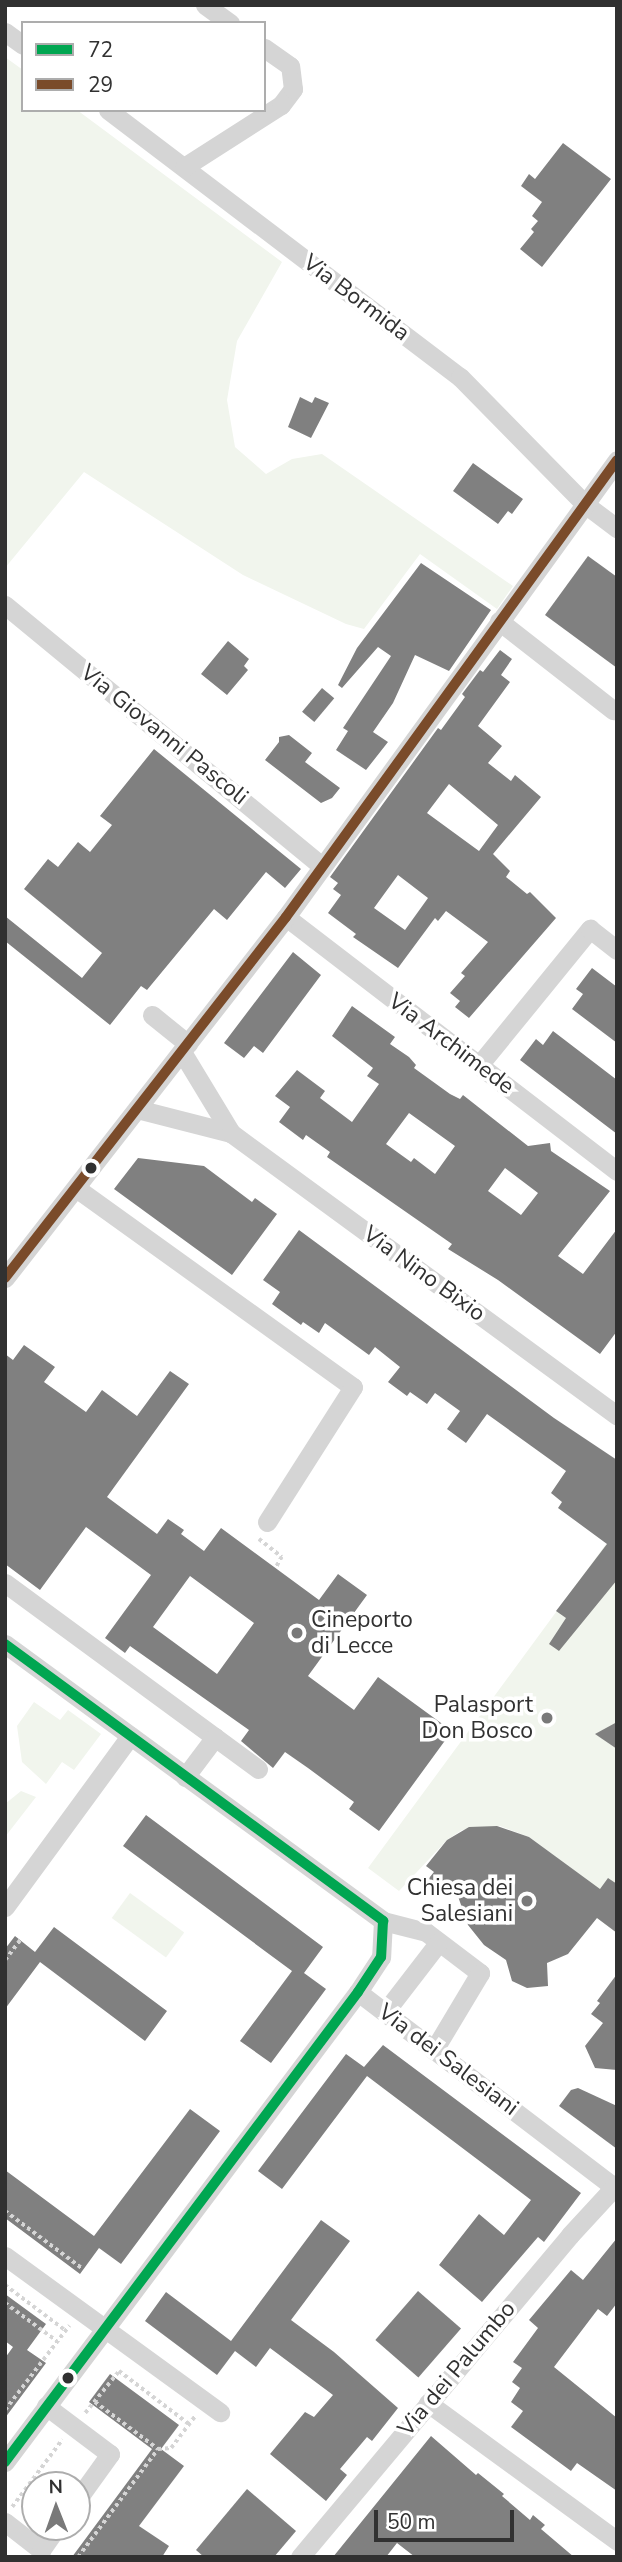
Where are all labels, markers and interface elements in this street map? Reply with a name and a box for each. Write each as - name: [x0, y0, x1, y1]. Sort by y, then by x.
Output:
- legend: [21, 21, 266, 112]
- text: 72: [88, 36, 113, 64]
- text: 29: [88, 71, 113, 99]
- street label: Via Bormida: [297, 249, 415, 347]
- street label: Via Giovanni Pascoli: [75, 659, 253, 811]
- street label: Via Archimede: [382, 988, 520, 1100]
- unlabelled marker: [84, 1161, 98, 1175]
- street label: Via Nino Bixio: [357, 1220, 491, 1328]
- place label: Cineporto di Lecce: [311, 1606, 413, 1660]
- marker: Cineporto di Lecce: [289, 1625, 305, 1641]
- place label: Palasport Don Bosco: [422, 1691, 533, 1745]
- marker: Palasport Don Bosco: [539, 1710, 555, 1726]
- place label: Chiesa dei Salesiani: [407, 1874, 513, 1928]
- marker: Chiesa dei Salesiani: [519, 1893, 535, 1909]
- street label: Via dei Salesiani: [372, 1998, 524, 2122]
- street label: Via dei Palumbo: [392, 2296, 522, 2442]
- unlabelled marker: [61, 2371, 75, 2385]
- north arrow: [21, 2471, 91, 2541]
- text: N: [48, 2474, 63, 2500]
- scale bar: [377, 2496, 517, 2540]
- text: 50 m: [387, 2508, 436, 2536]

